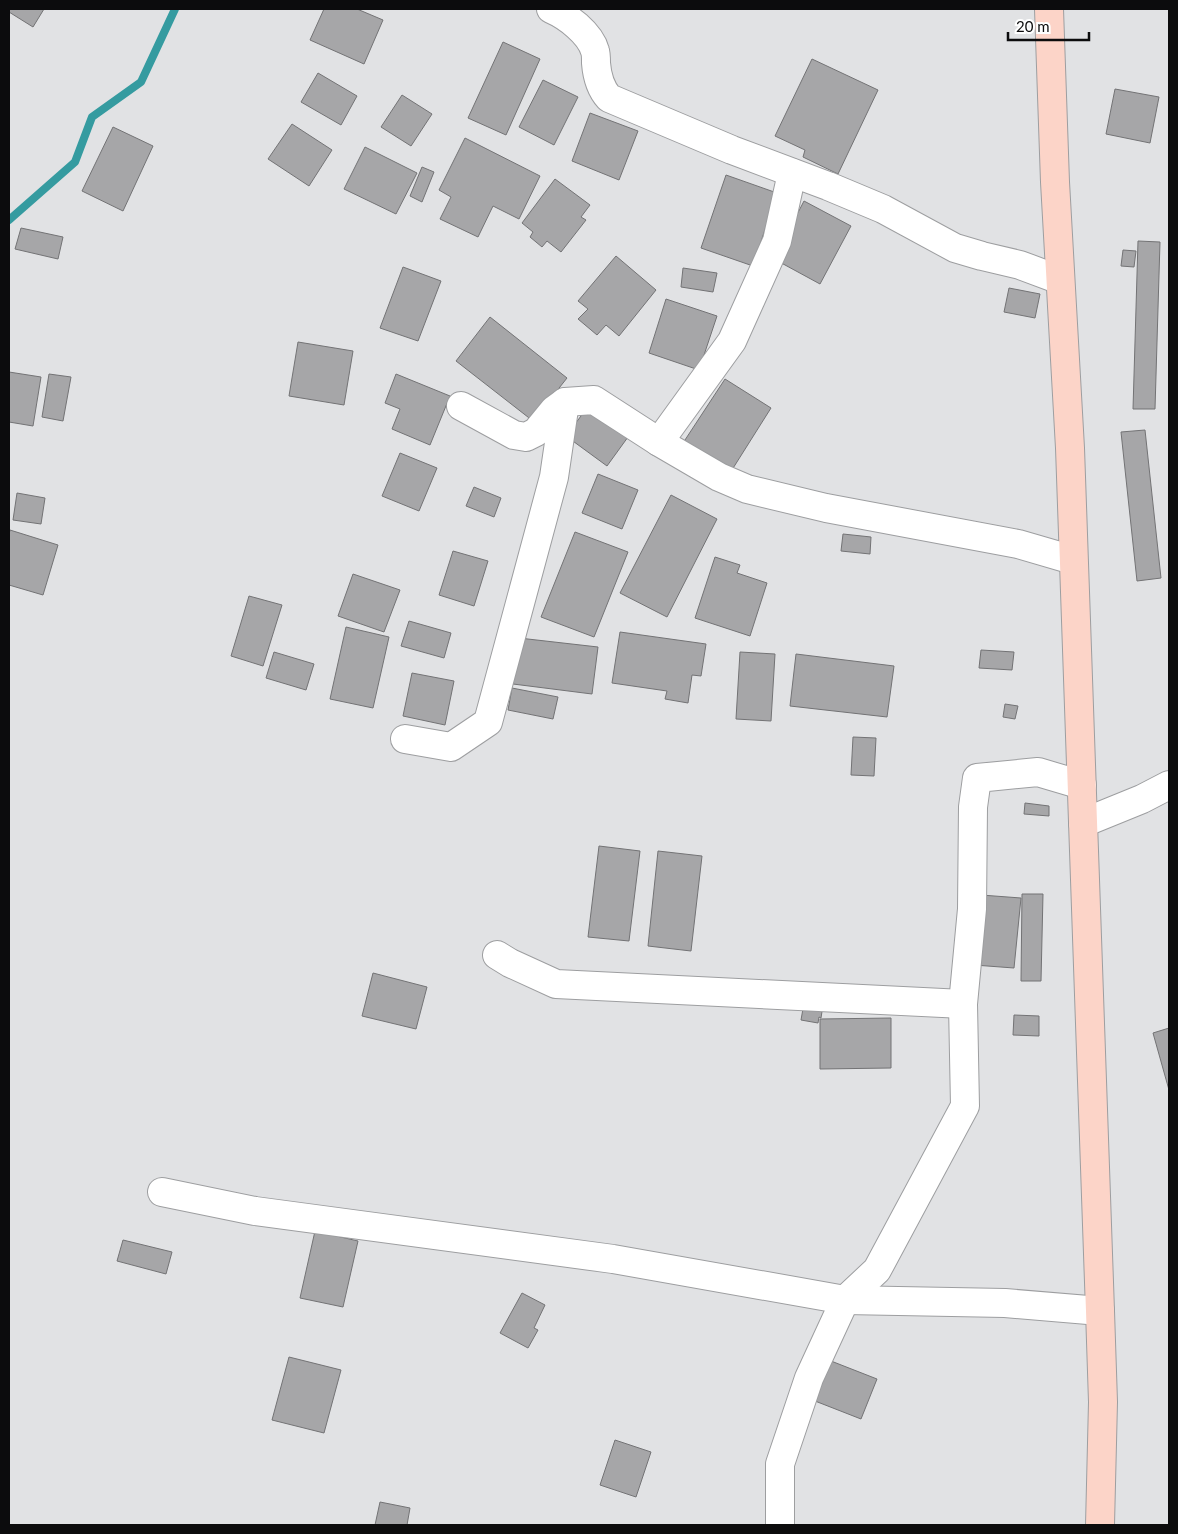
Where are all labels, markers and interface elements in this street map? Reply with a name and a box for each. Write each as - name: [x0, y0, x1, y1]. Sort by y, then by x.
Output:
- scale bar: [1008, 10, 1089, 42]
- text: 20 m: [1016, 17, 1050, 35]

